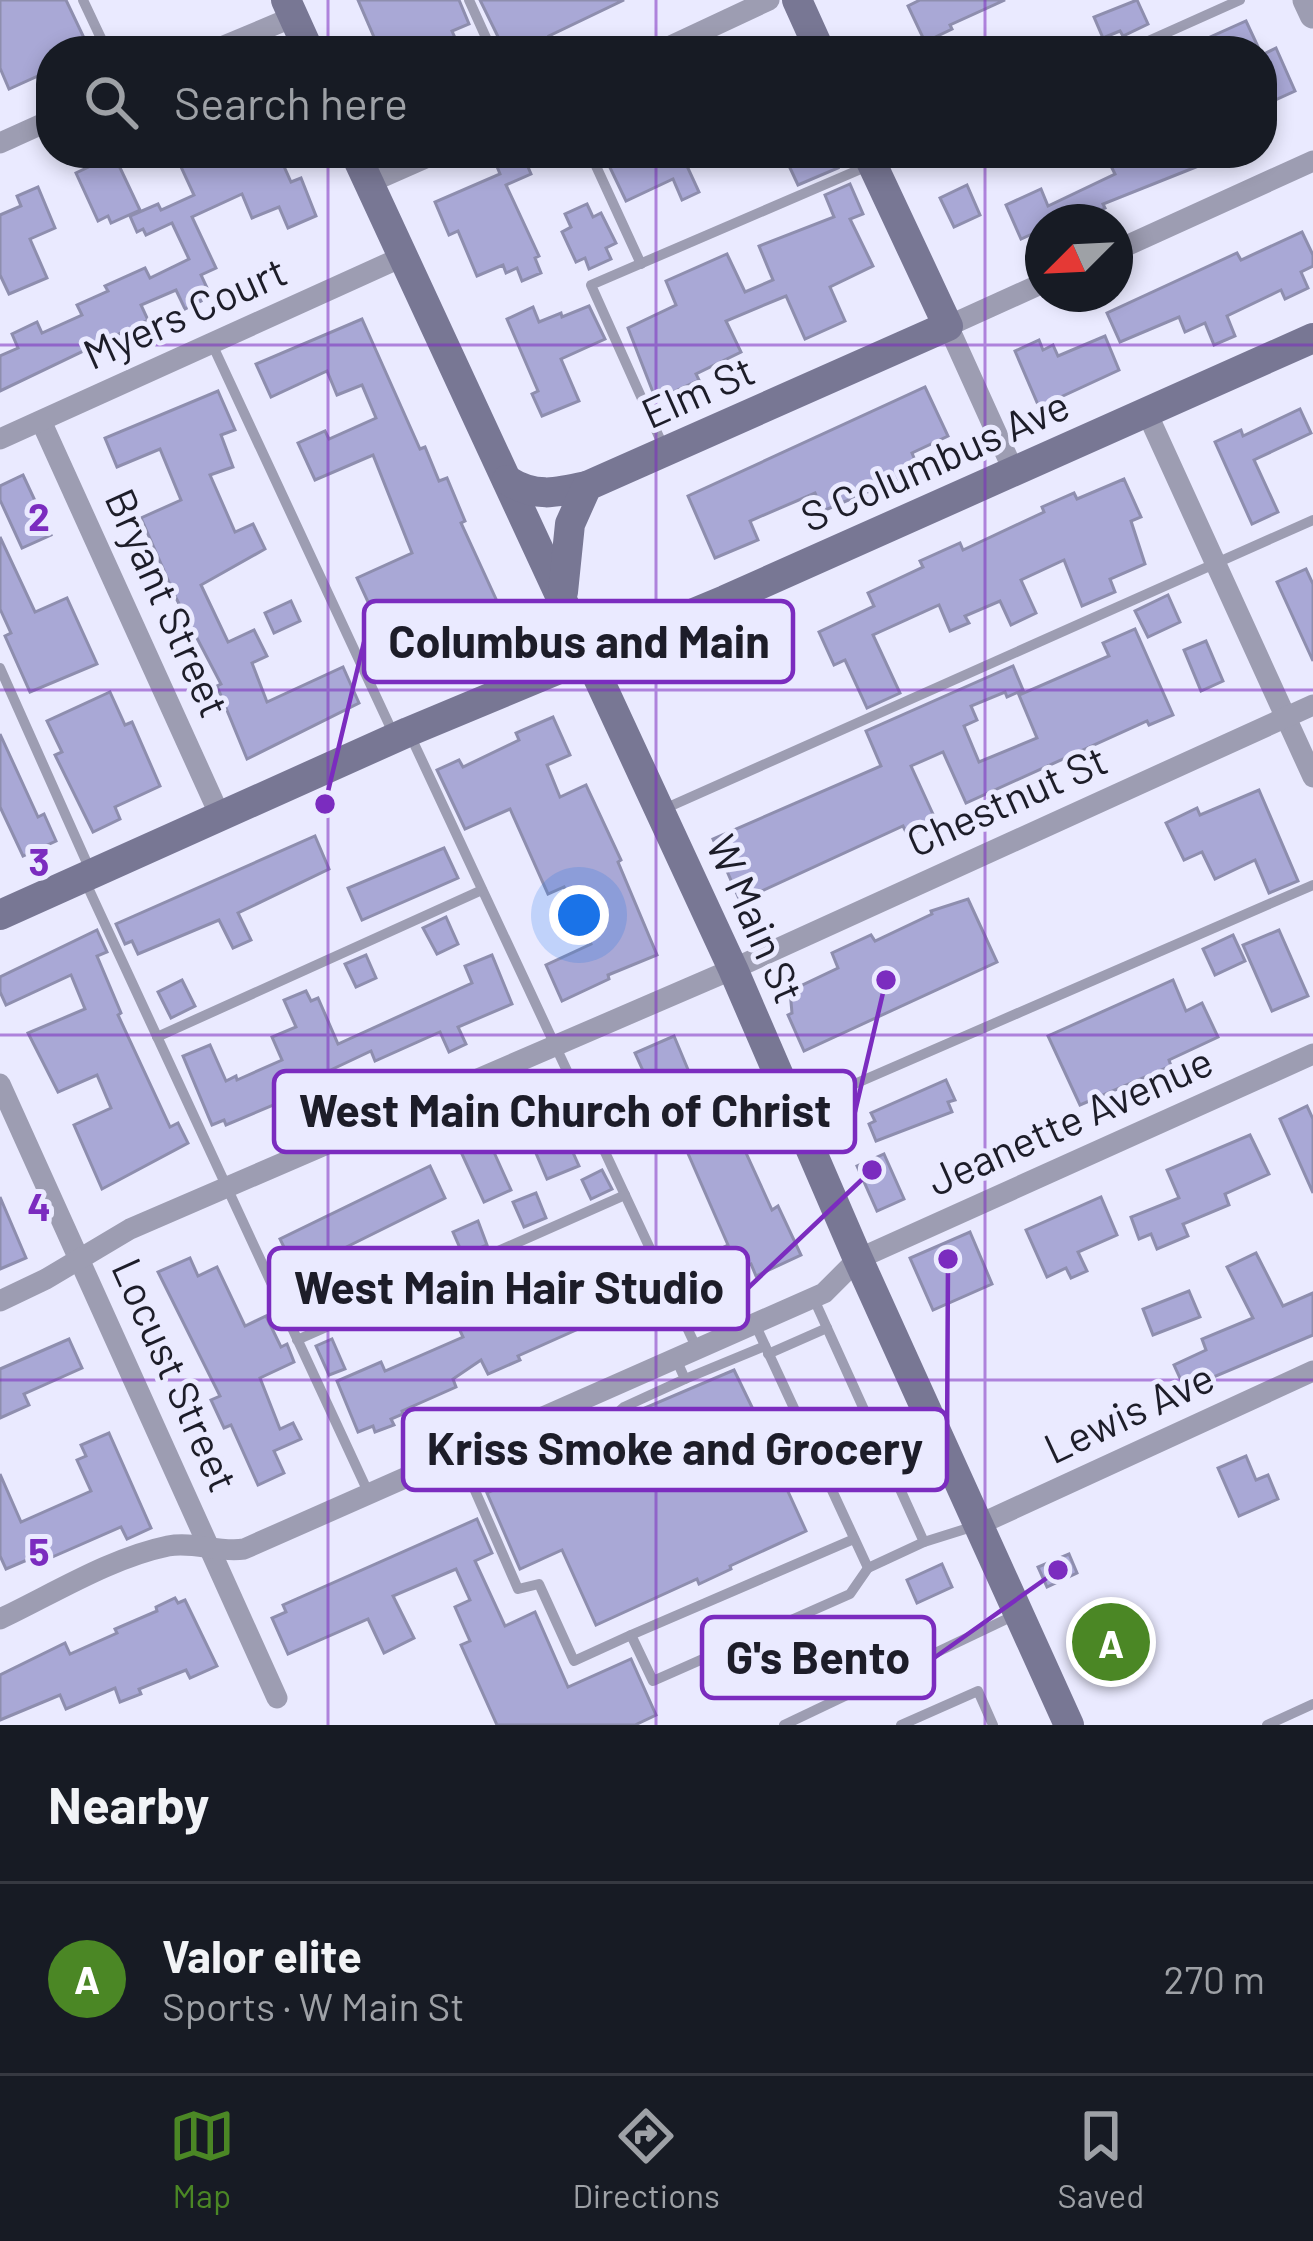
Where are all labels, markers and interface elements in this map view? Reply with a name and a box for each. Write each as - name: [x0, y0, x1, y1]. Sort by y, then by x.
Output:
- search box: [36, 36, 1277, 168]
- icon: search: [78, 69, 144, 135]
- text: Search here: [174, 75, 408, 129]
- north arrow: [1025, 204, 1133, 312]
- street label: Myers Court: [75, 244, 294, 379]
- street label: Elm St: [633, 343, 761, 437]
- street label: S Columbus Ave: [792, 378, 1076, 541]
- street label: Bryant Street: [95, 480, 241, 724]
- text: 2: [28, 492, 50, 539]
- callout: Columbus and Main: [364, 601, 793, 682]
- text: Columbus and Main: [388, 613, 770, 667]
- street label: Chestnut St: [898, 733, 1114, 866]
- street label: W Main St: [698, 827, 816, 1010]
- text: 3: [28, 837, 50, 884]
- your location: [549, 885, 609, 945]
- street label: Jeanette Avenue: [919, 1034, 1219, 1204]
- callout: West Main Church of Christ: [274, 1071, 855, 1152]
- text: West Main Church of Christ: [299, 1082, 831, 1136]
- text: 4: [27, 1182, 51, 1229]
- callout: West Main Hair Studio: [269, 1248, 748, 1329]
- street label: Locust Street: [103, 1250, 250, 1498]
- text: West Main Hair Studio: [294, 1259, 724, 1313]
- street label: Lewis Ave: [1035, 1350, 1221, 1472]
- callout: Kriss Smoke and Grocery: [403, 1409, 947, 1490]
- text: Kriss Smoke and Grocery: [427, 1420, 923, 1475]
- text: 5: [28, 1527, 50, 1574]
- pin: A: [1072, 1597, 1150, 1687]
- callout: G's Bento: [702, 1617, 934, 1698]
- text: G's Bento: [726, 1629, 910, 1683]
- text: Nearby: [48, 1773, 209, 1834]
- text: Valor elite: [162, 1928, 362, 1982]
- text: A: [74, 1955, 100, 2002]
- text: 270 m: [1164, 1955, 1265, 2002]
- text: Sports · W Main St: [162, 1982, 464, 2029]
- tab: Map: [169, 2103, 235, 2215]
- tab: Directions: [572, 2103, 720, 2215]
- tab: Saved: [1058, 2103, 1144, 2215]

